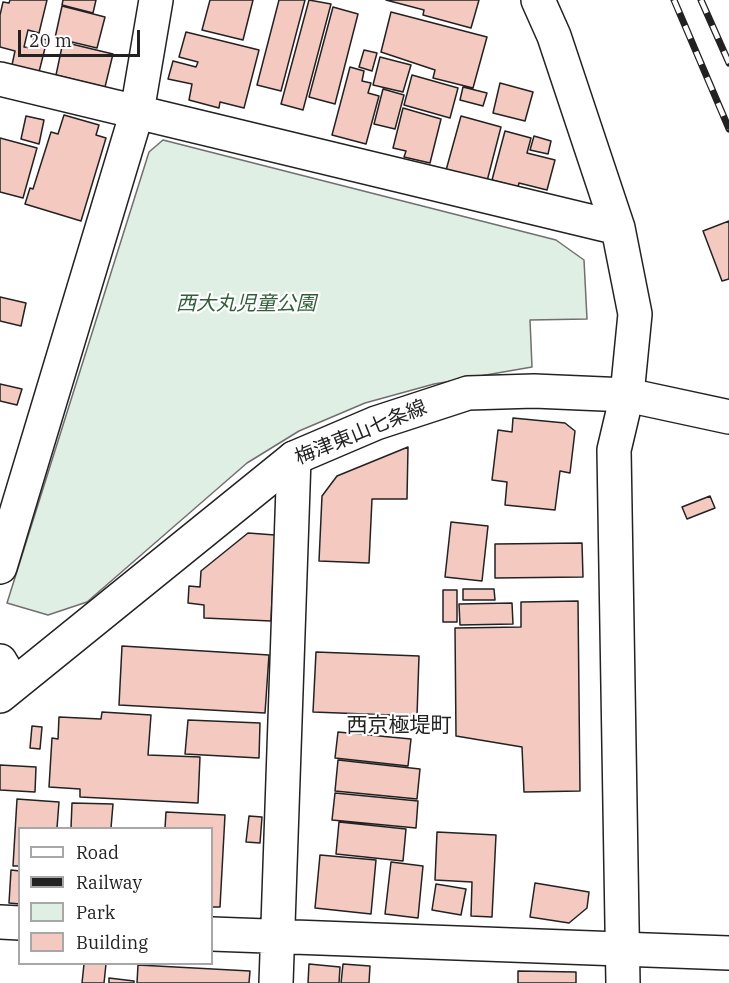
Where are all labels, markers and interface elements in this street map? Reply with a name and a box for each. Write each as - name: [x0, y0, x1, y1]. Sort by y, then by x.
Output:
- scale bar: [21, 18, 142, 56]
- text: 20 m: [29, 29, 72, 52]
- park label: 西大丸児童公園: [176, 292, 316, 316]
- street label: 梅津東山七条線: [292, 396, 430, 470]
- district label: 西京極堤町: [347, 713, 451, 739]
- legend: [18, 827, 213, 965]
- text: Road: [76, 841, 119, 864]
- text: Railway: [76, 871, 142, 894]
- text: Park: [76, 901, 115, 924]
- text: Building: [76, 931, 148, 954]

